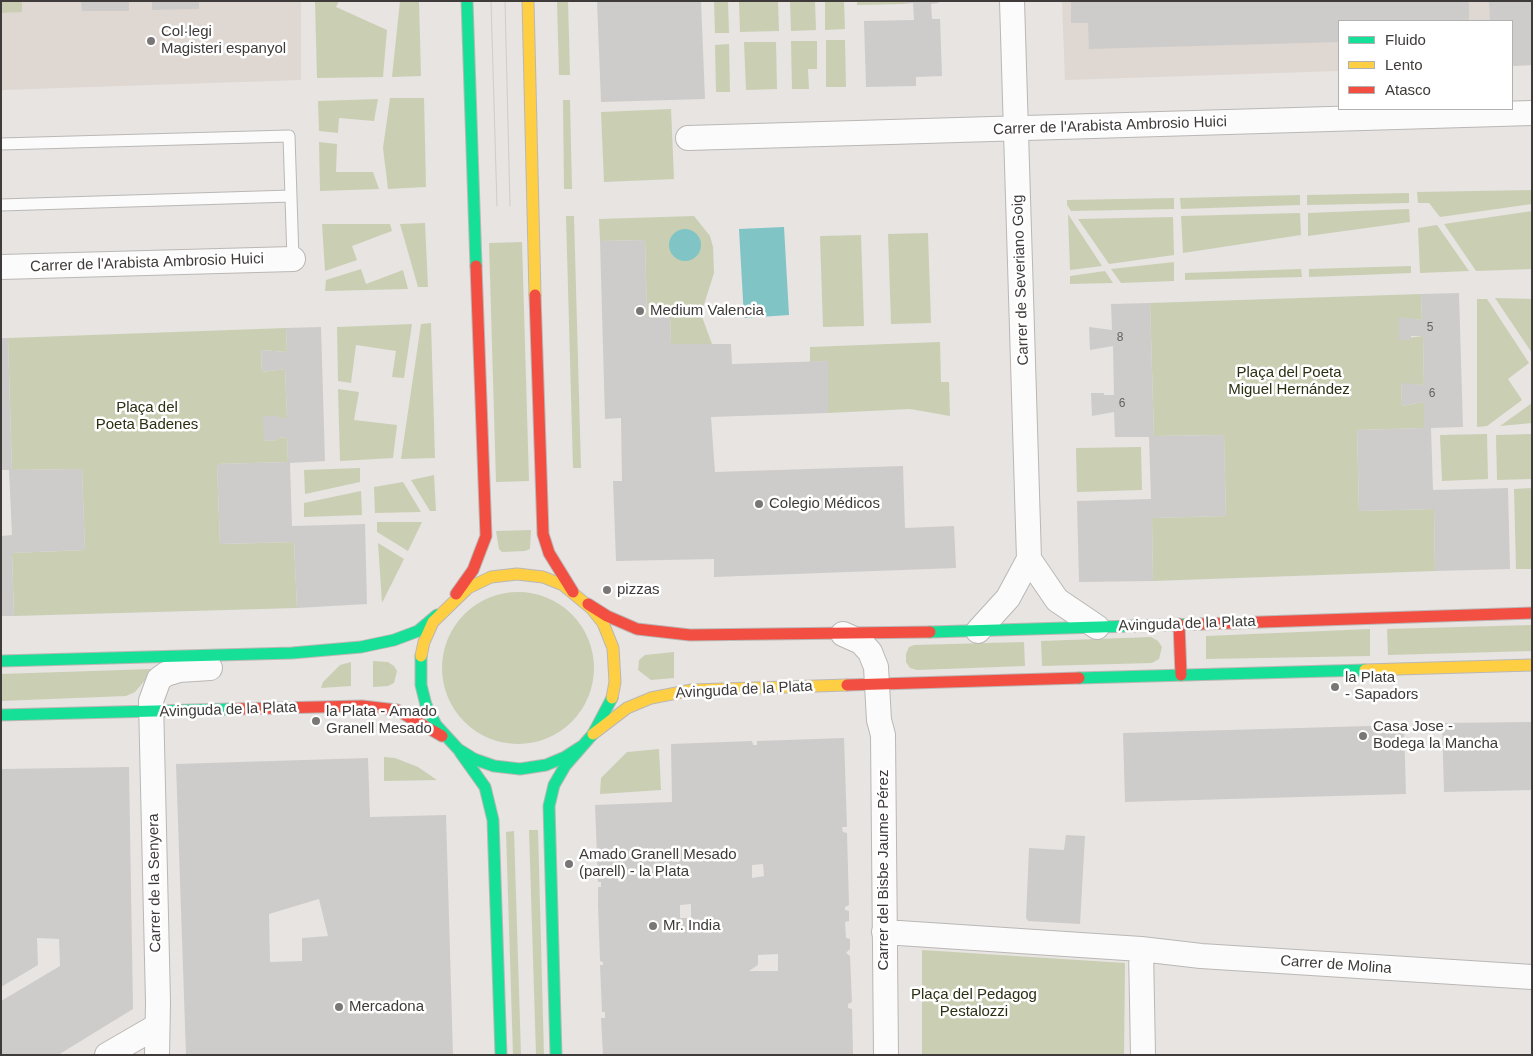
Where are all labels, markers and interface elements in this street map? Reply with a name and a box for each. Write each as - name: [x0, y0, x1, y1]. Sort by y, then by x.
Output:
- legend: [1338, 20, 1513, 110]
- place label: Col·legi Magisteri espanyol: [161, 23, 286, 58]
- text: Fluido: [1385, 31, 1426, 48]
- marker: Col·legi Magisteri espanyol: [145, 35, 157, 47]
- text: Lento: [1385, 56, 1423, 73]
- text: Atasco: [1385, 81, 1431, 98]
- street label: Carrer de l'Arabista Ambrosio Huici: [993, 113, 1227, 139]
- street label: Carrer de Severiano Goig: [1009, 194, 1033, 366]
- street label: Carrer de l'Arabista Ambrosio Huici: [30, 250, 264, 276]
- place label: Medium Valencia: [650, 302, 764, 320]
- marker: Medium Valencia: [634, 305, 646, 317]
- house number: 5: [1427, 321, 1433, 335]
- house number: 8: [1117, 331, 1123, 345]
- park label: Plaça del Poeta Miguel Hernández: [1228, 364, 1350, 399]
- house number: 6: [1429, 387, 1435, 401]
- house number: 6: [1119, 397, 1125, 411]
- park label: Plaça del Poeta Badenes: [96, 399, 198, 434]
- place label: Colegio Médicos: [769, 495, 880, 513]
- marker: Colegio Médicos: [753, 498, 765, 510]
- place label: pizzas: [617, 581, 660, 599]
- marker: pizzas: [601, 584, 613, 596]
- street label: Avinguda de la Plata: [1118, 613, 1256, 635]
- place label: la Plata - Sapadors: [1345, 669, 1418, 704]
- street label: Avinguda de la Plata: [675, 677, 813, 703]
- marker: la Plata - Sapadors: [1329, 681, 1341, 693]
- street label: Avinguda de la Plata: [159, 699, 297, 721]
- place label: la Plata - Amado Granell Mesado: [326, 703, 437, 738]
- marker: la Plata - Amado Granell Mesado: [310, 715, 322, 727]
- place label: Casa Jose - Bodega la Mancha: [1373, 718, 1498, 753]
- marker: Casa Jose - Bodega la Mancha: [1357, 730, 1369, 742]
- street label: Carrer del Bisbe Jaume Pérez: [875, 770, 893, 970]
- street label: Carrer de la Senyera: [145, 813, 165, 953]
- place label: Amado Granell Mesado (parell) - la Plata: [579, 846, 737, 881]
- marker: Amado Granell Mesado (parell) - la Plata: [563, 858, 575, 870]
- place label: Mr. India: [663, 917, 721, 935]
- marker: Mr. India: [647, 920, 659, 932]
- street label: Carrer de Molina: [1280, 952, 1392, 978]
- park label: Plaça del Pedagog Pestalozzi: [911, 986, 1037, 1021]
- place label: Mercadona: [349, 998, 424, 1016]
- marker: Mercadona: [333, 1001, 345, 1013]

